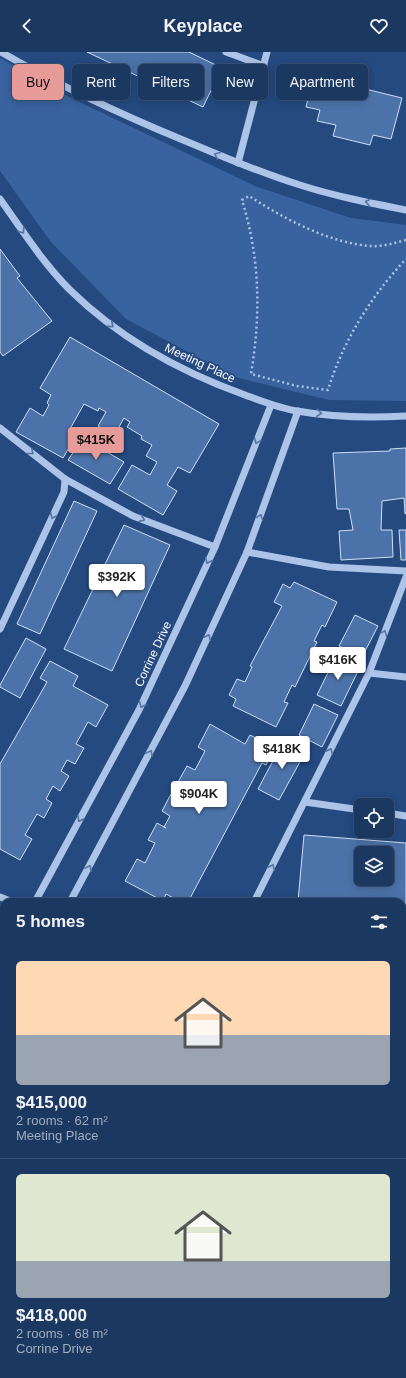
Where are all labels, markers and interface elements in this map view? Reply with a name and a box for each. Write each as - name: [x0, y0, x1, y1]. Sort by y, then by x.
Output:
- icon: back: [16, 15, 38, 37]
- icon: heart: [368, 15, 390, 37]
- text: Keyplace: [163, 16, 243, 36]
- chip: Buy: [12, 64, 64, 100]
- chip: Rent: [72, 64, 130, 100]
- chip: Filters: [138, 64, 204, 100]
- chip: New: [212, 64, 268, 100]
- chip: Apartment: [276, 64, 368, 100]
- one-way arrow: [214, 151, 221, 159]
- one-way arrow: [365, 199, 371, 207]
- one-way arrow: [17, 227, 25, 234]
- one-way arrow: [107, 320, 114, 327]
- street label: Meeting Place: [163, 341, 238, 386]
- one-way arrow: [316, 409, 322, 418]
- pin: $415K: [68, 427, 124, 461]
- text: $415K: [77, 432, 115, 447]
- one-way arrow: [253, 437, 261, 444]
- one-way arrow: [26, 448, 33, 455]
- one-way arrow: [49, 512, 57, 519]
- one-way arrow: [138, 514, 145, 522]
- one-way arrow: [255, 514, 263, 521]
- one-way arrow: [205, 557, 213, 565]
- pin: $392K: [89, 564, 145, 598]
- text: $392K: [98, 569, 136, 584]
- street label: Corrine Drive: [132, 619, 174, 689]
- one-way arrow: [380, 630, 388, 637]
- one-way arrow: [203, 633, 211, 641]
- pin: $416K: [310, 647, 366, 681]
- text: $416K: [319, 652, 357, 667]
- one-way arrow: [139, 701, 147, 708]
- pin: $418K: [254, 736, 310, 770]
- text: $418K: [263, 741, 301, 756]
- one-way arrow: [325, 748, 333, 755]
- one-way arrow: [145, 750, 153, 757]
- pin: $904K: [171, 781, 227, 815]
- text: $904K: [180, 786, 218, 801]
- map controls: [354, 798, 394, 886]
- button: locate: [354, 798, 394, 838]
- one-way arrow: [77, 815, 85, 822]
- button: layers: [354, 846, 394, 886]
- one-way arrow: [84, 864, 91, 872]
- one-way arrow: [267, 864, 275, 872]
- icon: filters: [368, 911, 390, 933]
- text: 5 homes: [16, 912, 85, 931]
- icon: home: [167, 987, 239, 1059]
- text: $415,000: [16, 1093, 87, 1112]
- text: 2 rooms · 62 m²: [16, 1113, 108, 1128]
- text: Meeting Place: [16, 1128, 98, 1143]
- icon: home: [167, 1200, 239, 1272]
- text: $418,000: [16, 1306, 87, 1325]
- text: 2 rooms · 68 m²: [16, 1326, 108, 1341]
- text: Corrine Drive: [16, 1341, 93, 1356]

